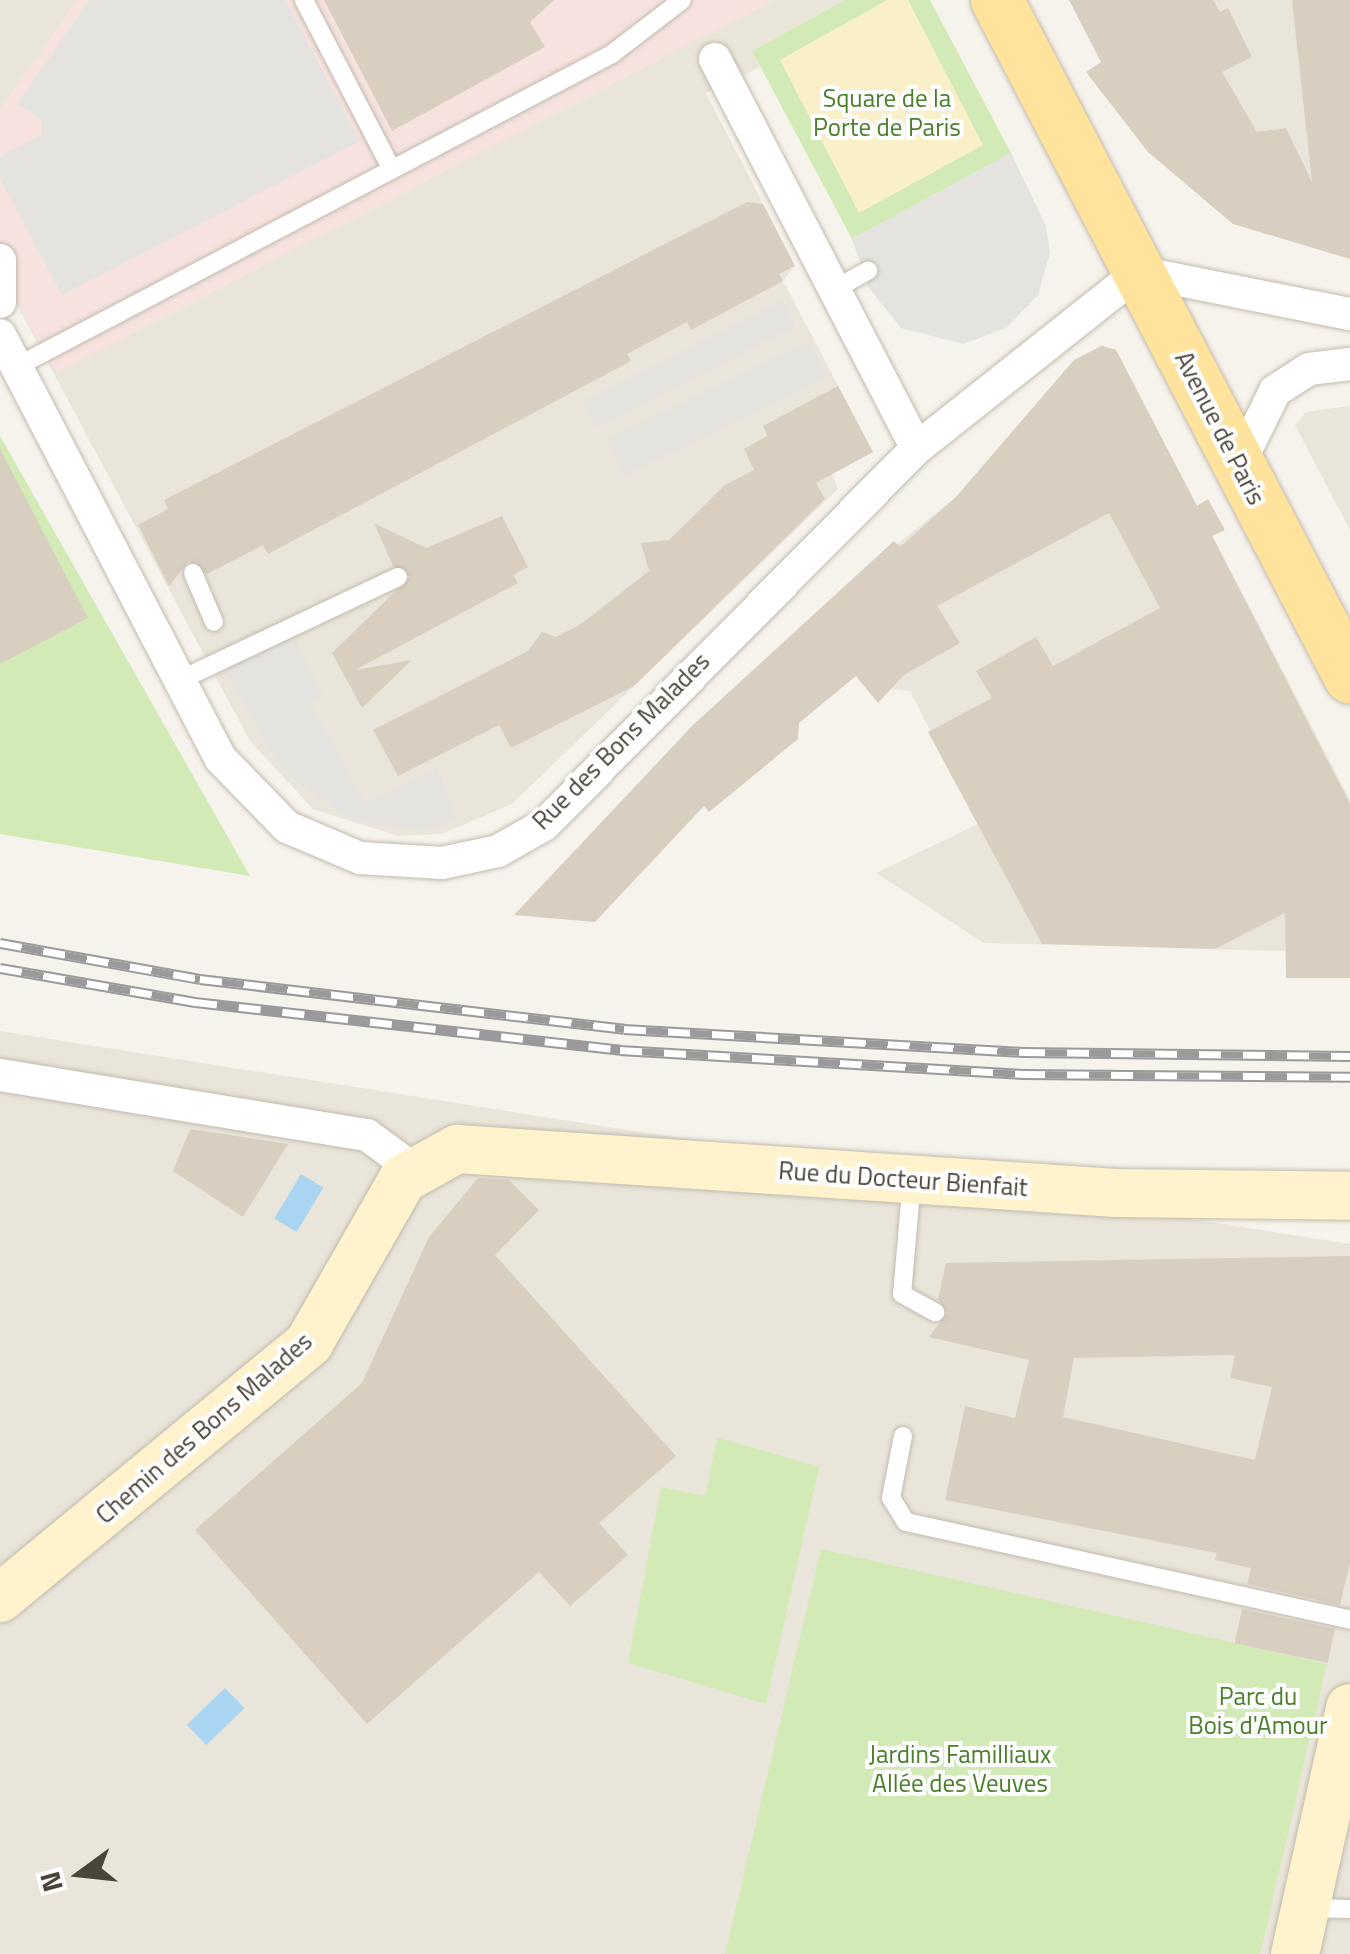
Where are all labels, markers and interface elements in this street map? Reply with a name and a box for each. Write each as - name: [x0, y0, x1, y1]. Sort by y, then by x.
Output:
- park label: Square de la Porte de Paris: [813, 84, 961, 143]
- street label: Avenue de Paris: [1168, 346, 1272, 510]
- street label: Rue des Bons Malades: [526, 646, 716, 836]
- street label: Rue du Docteur Bienfait: [777, 1155, 1029, 1203]
- street label: Chemin des Bons Malades: [90, 1326, 318, 1530]
- park label: Parc du Bois d'Amour: [1188, 1682, 1328, 1741]
- park label: Jardins Familliaux Allée des Veuves: [869, 1740, 1051, 1799]
- north arrow: [30, 1824, 130, 1924]
- text: N: [27, 1867, 74, 1897]

